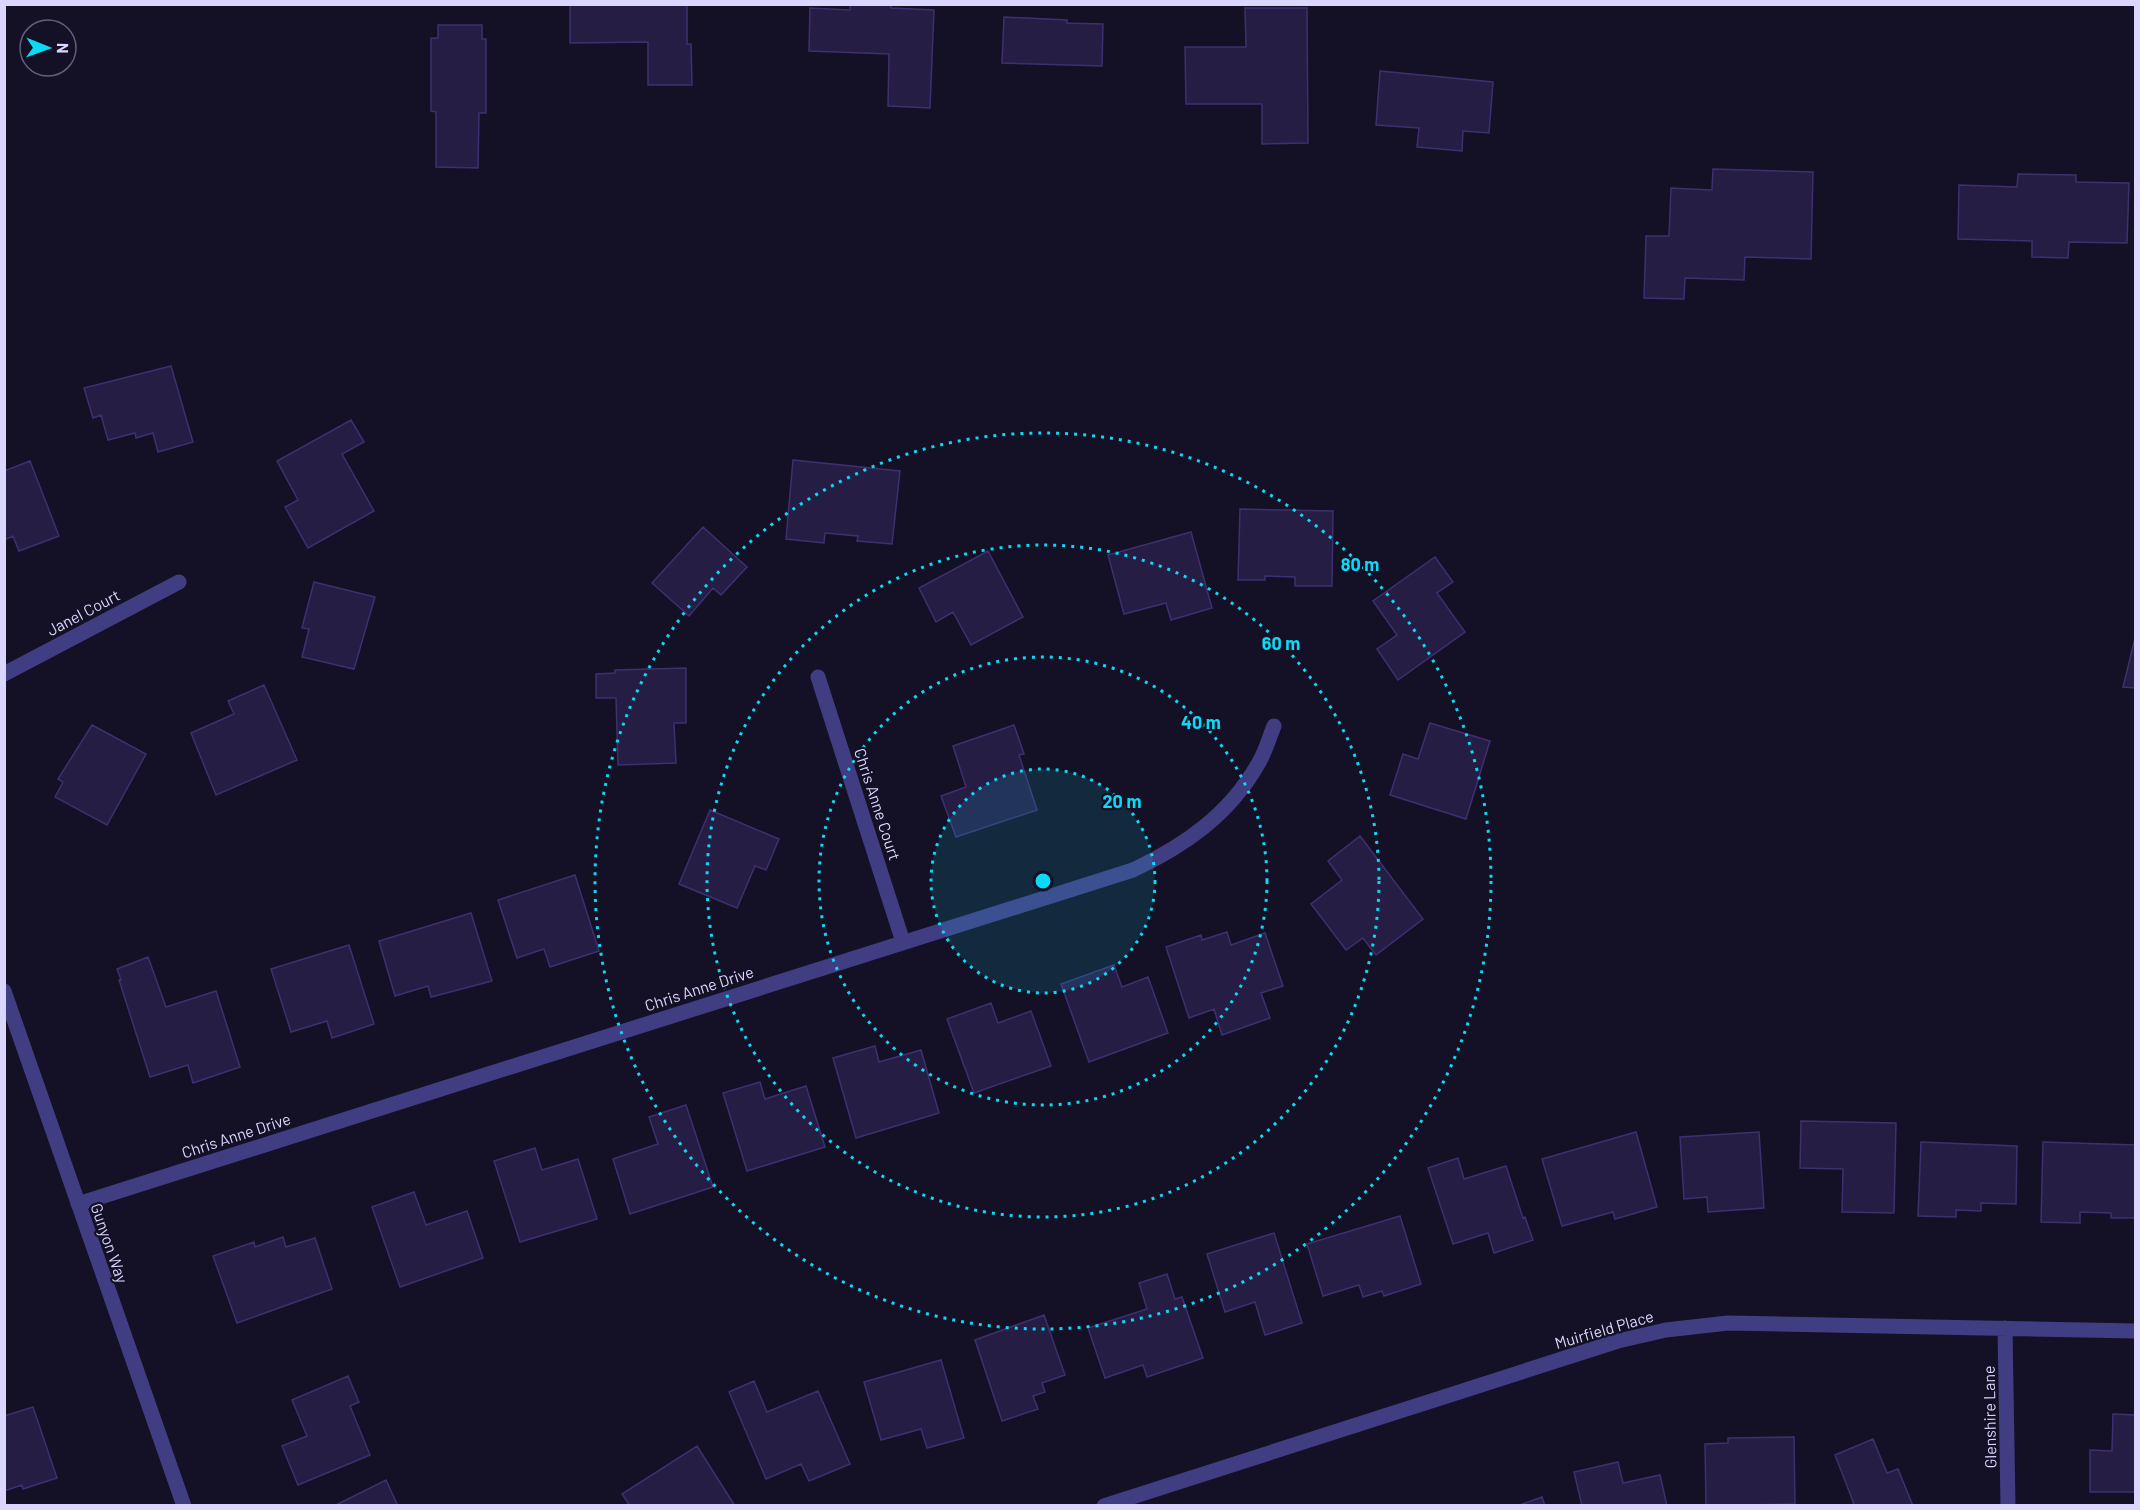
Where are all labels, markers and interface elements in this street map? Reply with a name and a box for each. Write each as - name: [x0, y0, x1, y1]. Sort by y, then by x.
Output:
- north arrow: [18, 18, 78, 78]
- text: N: [54, 43, 73, 54]
- text: 80 m: [1341, 553, 1379, 575]
- street label: Janel Court: [43, 585, 123, 639]
- text: 60 m: [1262, 632, 1300, 654]
- text: 40 m: [1181, 711, 1221, 733]
- street label: Chris Anne Court: [851, 746, 905, 862]
- text: 20 m: [1103, 790, 1141, 812]
- centre of rings: [1033, 871, 1053, 891]
- street label: Chris Anne Drive: [642, 961, 756, 1015]
- street label: Chris Anne Drive: [179, 1108, 293, 1162]
- street label: Gunyon Way: [87, 1201, 133, 1286]
- street label: Muirfield Place: [1552, 1306, 1656, 1352]
- street label: Glenshire Lane: [1979, 1365, 1999, 1469]

